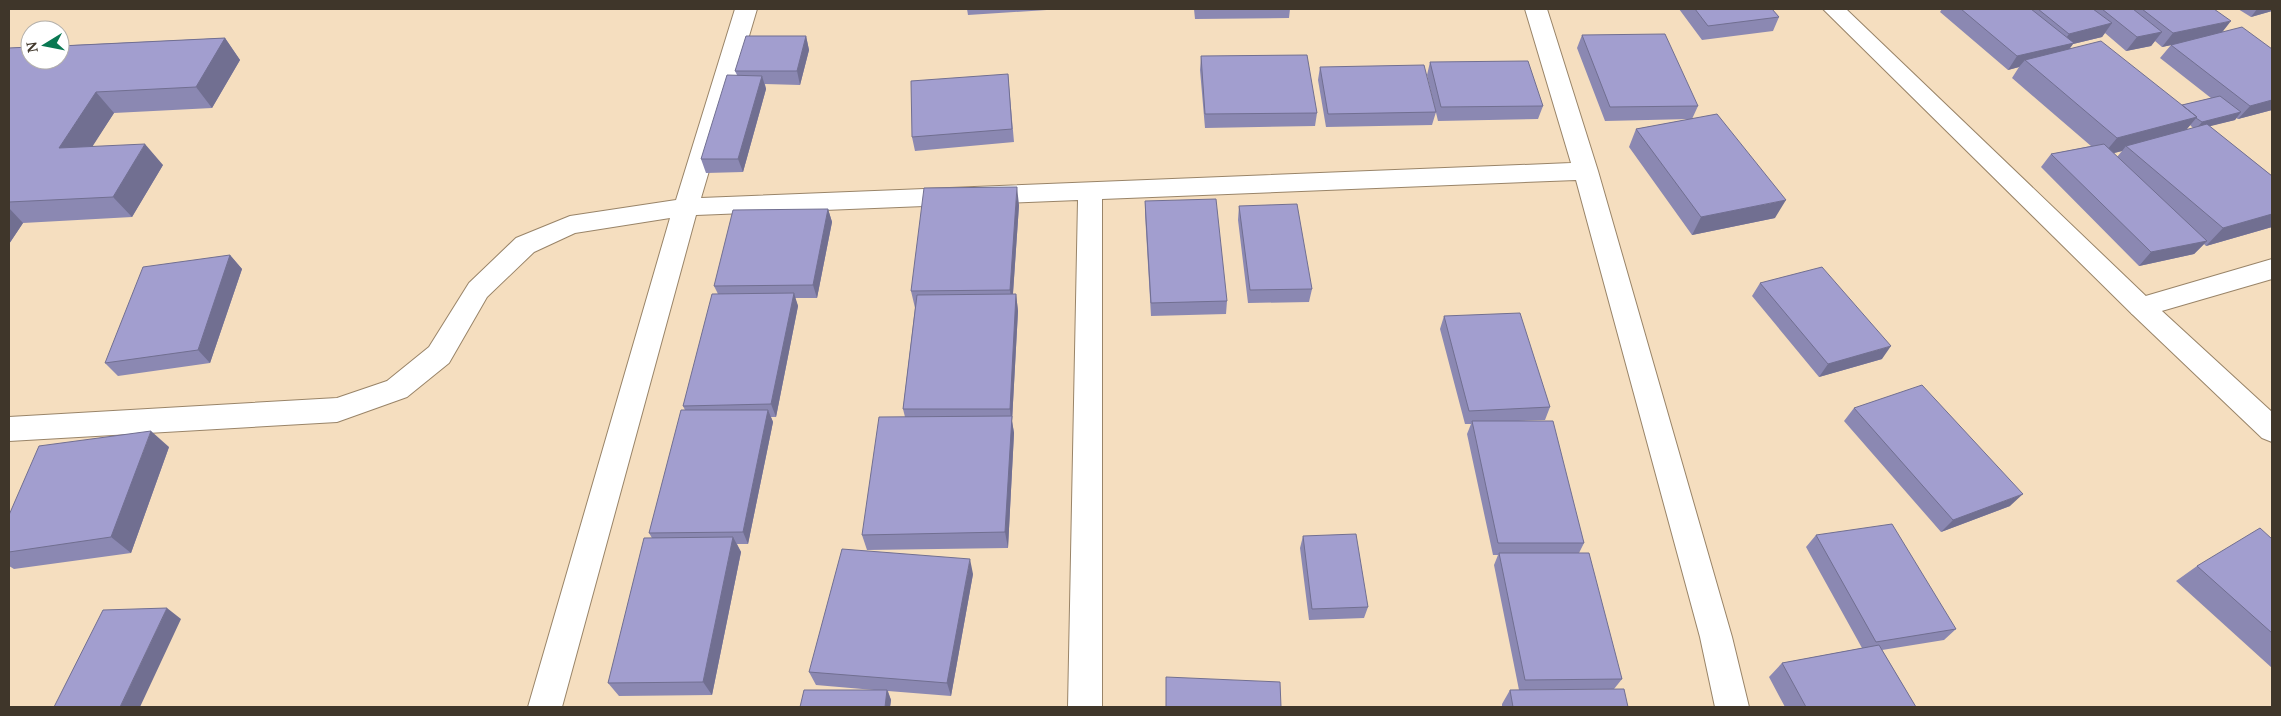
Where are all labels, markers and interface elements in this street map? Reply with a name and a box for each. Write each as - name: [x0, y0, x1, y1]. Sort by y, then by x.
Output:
- north arrow: [20, 20, 70, 70]
- text: N: [21, 40, 42, 54]

